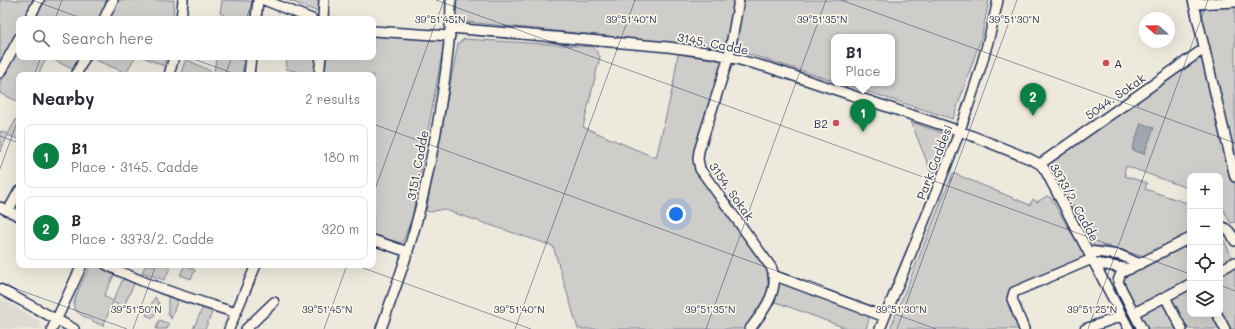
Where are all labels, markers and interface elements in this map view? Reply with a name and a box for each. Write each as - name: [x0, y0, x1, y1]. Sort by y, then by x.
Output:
- text: 39°51'45"N: [415, 12, 465, 26]
- text: 39°51'40"N: [605, 12, 657, 26]
- text: 39°51'35"N: [797, 12, 847, 26]
- text: 39°51'30"N: [988, 12, 1040, 26]
- north arrow: [1139, 12, 1175, 48]
- search box: [16, 16, 376, 60]
- icon: search: [30, 27, 52, 49]
- text: Search here: [62, 28, 153, 48]
- street label: 3145. Cadde: [676, 28, 750, 58]
- popup: [831, 34, 895, 86]
- text: B1: [846, 42, 862, 62]
- place label: A: [1114, 55, 1122, 71]
- marker: A: [1101, 58, 1111, 68]
- text: Place: [846, 62, 881, 79]
- street label: 5044. Sokak: [1082, 69, 1148, 123]
- pin: 2: [1020, 83, 1046, 116]
- text: Nearby: [32, 87, 94, 109]
- text: 2 results: [305, 90, 360, 107]
- pin: 1: [850, 99, 876, 132]
- place label: B2: [814, 115, 828, 131]
- marker: B2: [831, 118, 841, 128]
- street label: Park Caddesi: [912, 122, 956, 202]
- street label: 3151. Cadde: [402, 129, 432, 201]
- text: B1: [71, 138, 88, 158]
- text: 1: [43, 148, 49, 165]
- text: 180 m: [323, 148, 359, 165]
- text: Place · 3145. Cadde: [71, 158, 199, 175]
- street label: 3154. Sokak: [706, 159, 758, 223]
- street label: 3373/2. Cadde: [1047, 160, 1103, 244]
- map controls: [1187, 173, 1223, 317]
- button: +: [1187, 173, 1223, 209]
- your location: [666, 204, 686, 224]
- button: −: [1187, 209, 1223, 245]
- text: B: [71, 210, 81, 230]
- text: 2: [42, 220, 50, 237]
- text: 320 m: [322, 220, 359, 237]
- text: Place · 3373/2. Cadde: [71, 230, 214, 247]
- button: locate: [1187, 245, 1223, 281]
- button: layers: [1187, 281, 1223, 317]
- text: 39°51'50"N: [110, 302, 162, 316]
- text: 39°51'45"N: [302, 302, 352, 316]
- text: 39°51'40"N: [493, 302, 545, 316]
- text: 39°51'35"N: [685, 302, 735, 316]
- text: 39°51'30"N: [875, 302, 927, 316]
- text: 39°51'25"N: [1067, 302, 1117, 316]

